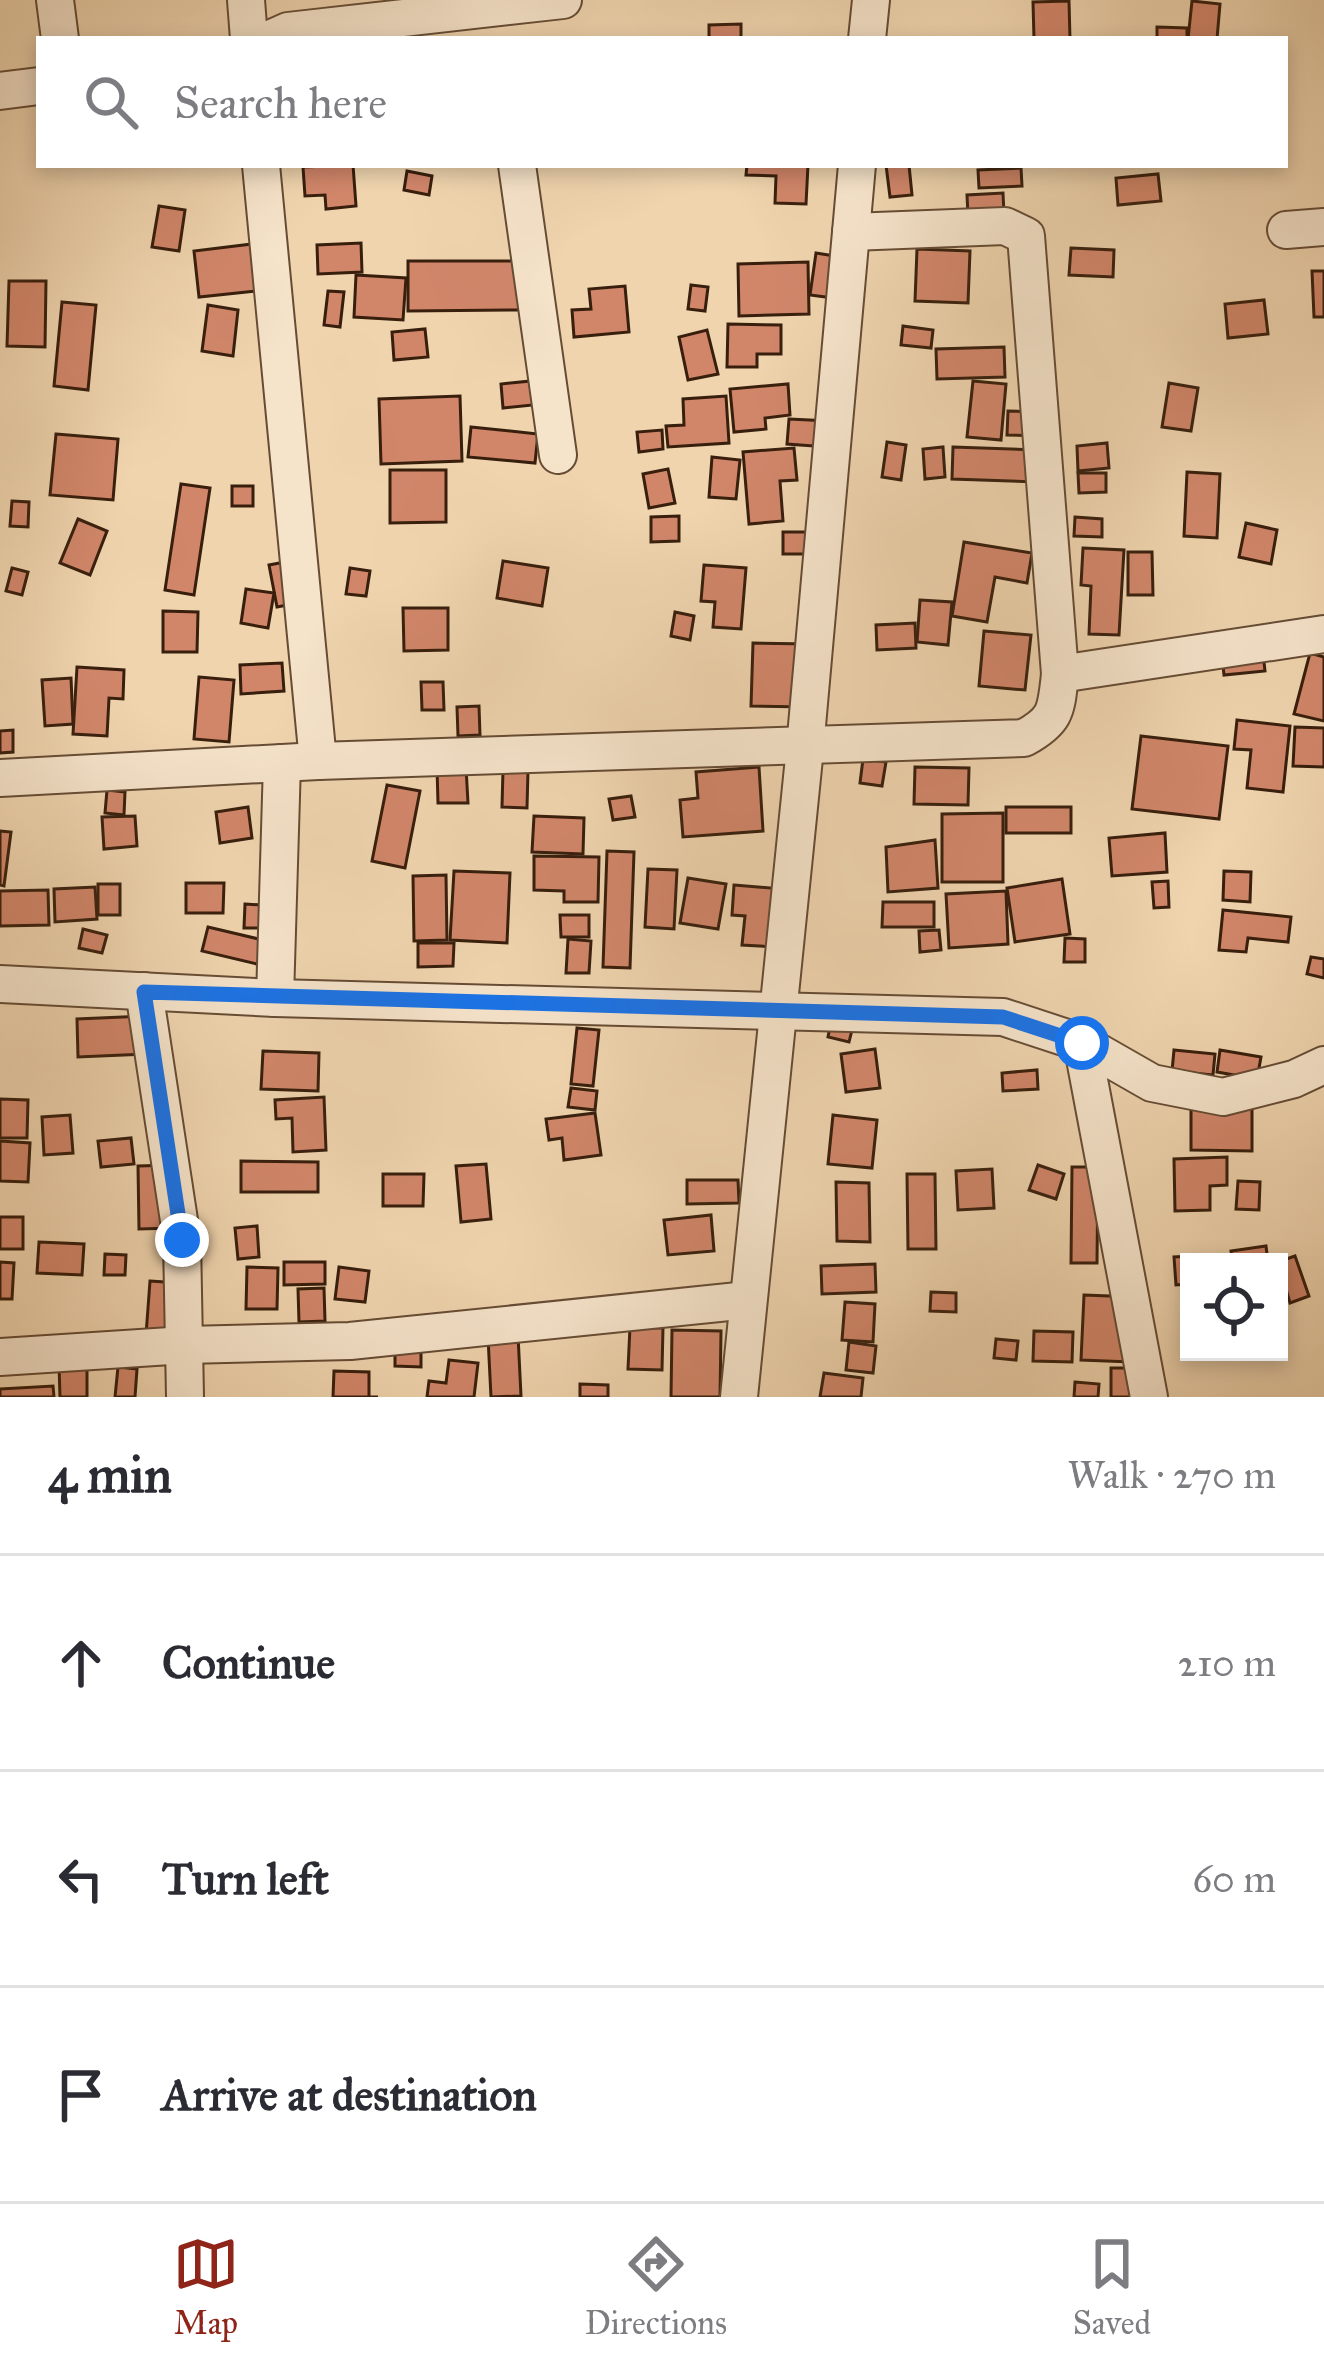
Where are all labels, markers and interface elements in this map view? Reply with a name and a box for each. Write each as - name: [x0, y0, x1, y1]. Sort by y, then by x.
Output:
- search box: [36, 36, 1288, 168]
- icon: search: [78, 69, 144, 135]
- text: Search here: [174, 75, 387, 130]
- route start: [1055, 1016, 1109, 1070]
- route end: [155, 1213, 209, 1267]
- map controls: [1180, 1253, 1288, 1361]
- button: locate: [1180, 1253, 1288, 1361]
- text: 4 min: [48, 1444, 172, 1506]
- text: Walk · 270 m: [1068, 1451, 1276, 1499]
- icon: ahead: [48, 1630, 114, 1696]
- text: Continue: [162, 1635, 335, 1690]
- text: 210 m: [1178, 1639, 1276, 1687]
- icon: left: [48, 1846, 114, 1912]
- text: Turn left: [162, 1851, 329, 1906]
- text: 60 m: [1192, 1855, 1276, 1903]
- icon: arrive: [48, 2062, 114, 2128]
- text: Arrive at destination: [162, 2067, 537, 2122]
- tab: Map: [173, 2231, 239, 2343]
- tab: Directions: [585, 2231, 727, 2343]
- tab: Saved: [1073, 2231, 1151, 2343]

